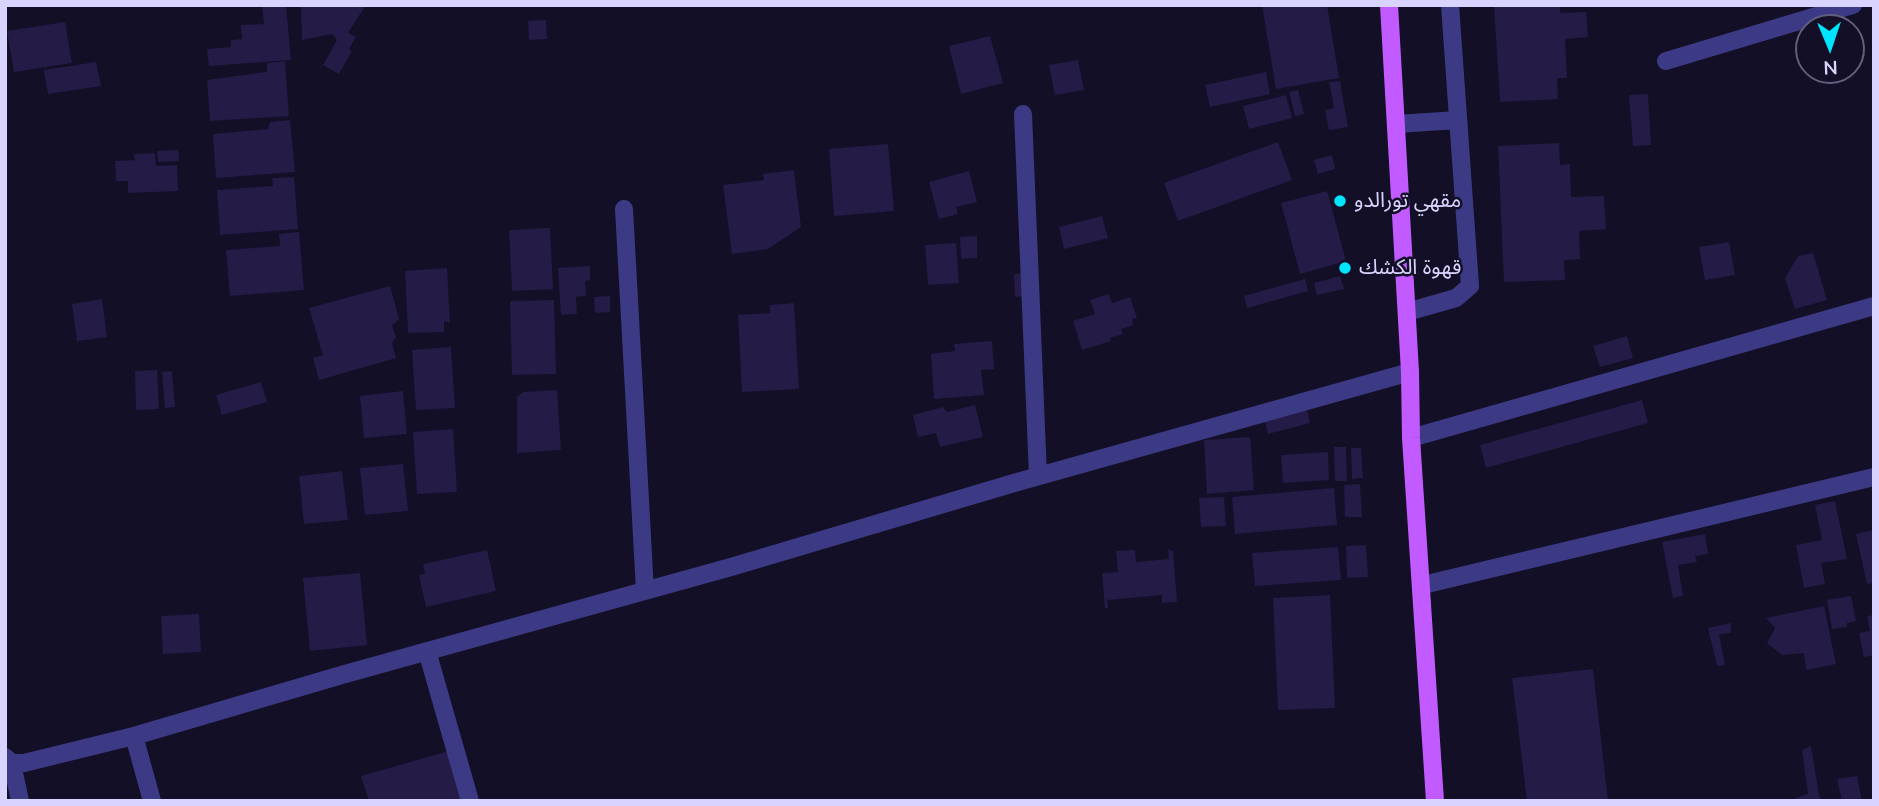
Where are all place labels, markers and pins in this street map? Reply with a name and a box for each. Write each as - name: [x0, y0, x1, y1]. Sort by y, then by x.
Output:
- place label: مقهي تورالدو: [1354, 188, 1461, 214]
- marker: مقهي تورالدو: [1332, 193, 1348, 209]
- place label: قهوة الكشك: [1359, 255, 1461, 281]
- marker: قهوة الكشك: [1337, 260, 1353, 276]

